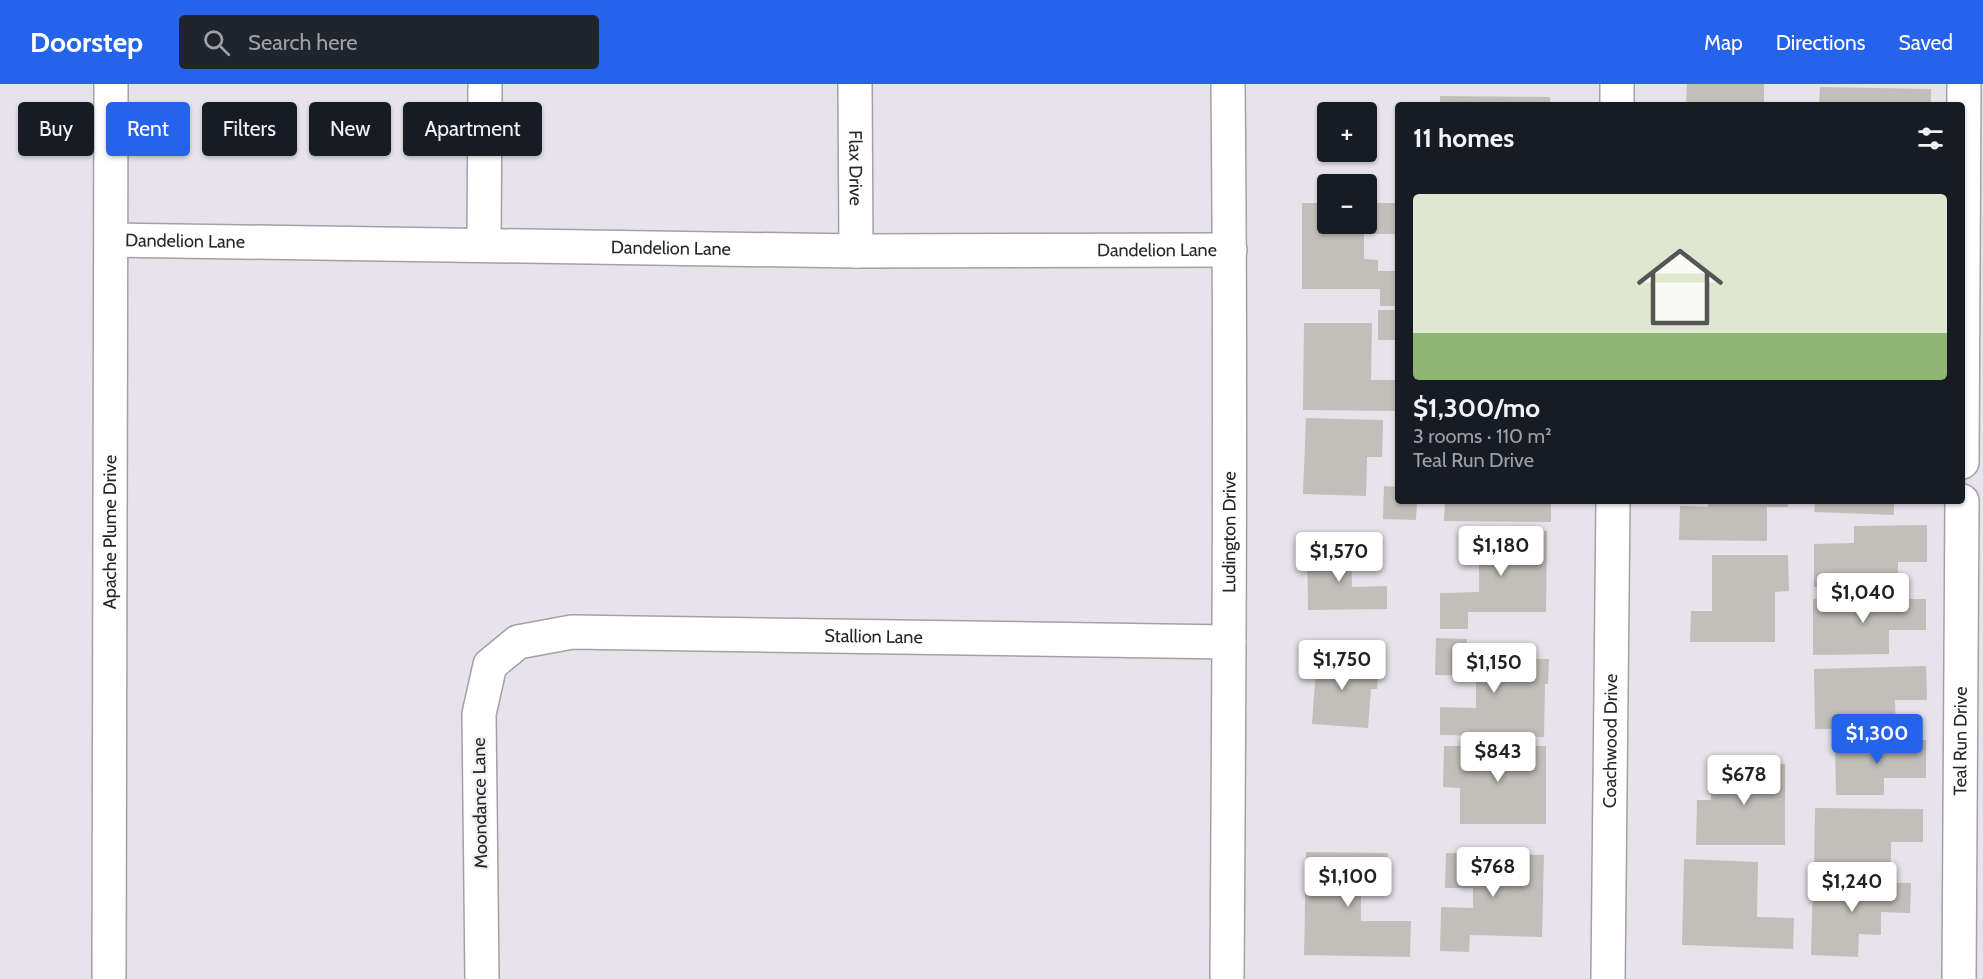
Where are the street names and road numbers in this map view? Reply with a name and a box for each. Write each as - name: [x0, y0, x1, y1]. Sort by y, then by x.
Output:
- street label: Flax Drive: [844, 130, 867, 206]
- street label: Dandelion Lane: [125, 229, 245, 253]
- street label: Dandelion Lane: [611, 236, 731, 260]
- street label: Dandelion Lane: [1097, 239, 1217, 261]
- street label: Apache Plume Drive: [99, 455, 121, 609]
- street label: Ludington Drive: [1218, 471, 1240, 593]
- street label: Stallion Lane: [824, 625, 923, 648]
- street label: Coachwood Drive: [1599, 674, 1622, 808]
- street label: Teal Run Drive: [1949, 686, 1972, 796]
- street label: Moondance Lane: [468, 737, 492, 869]

